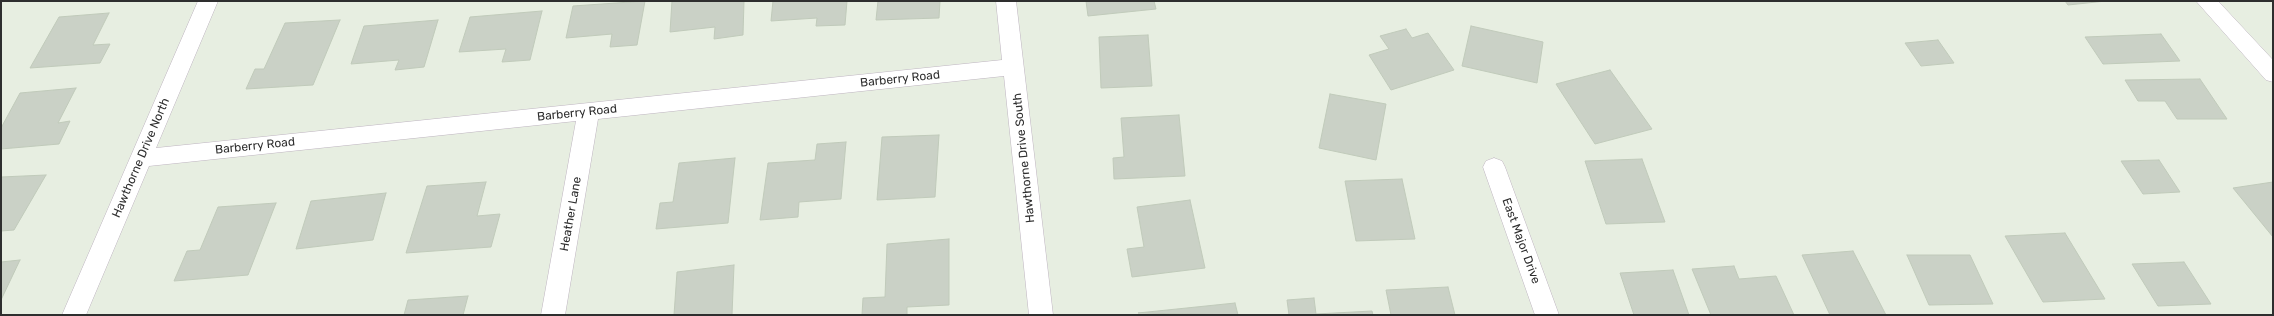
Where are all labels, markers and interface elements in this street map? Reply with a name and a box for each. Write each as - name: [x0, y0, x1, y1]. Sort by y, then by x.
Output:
- street label: Barberry Road: [859, 68, 941, 90]
- street label: Hawthorne Drive South: [1010, 92, 1038, 224]
- street label: Hawthorne Drive North: [109, 96, 173, 220]
- street label: Barberry Road: [536, 102, 618, 124]
- street label: Barberry Road: [214, 135, 296, 157]
- street label: Heather Lane: [557, 176, 585, 252]
- street label: East Major Drive: [1499, 196, 1543, 286]

